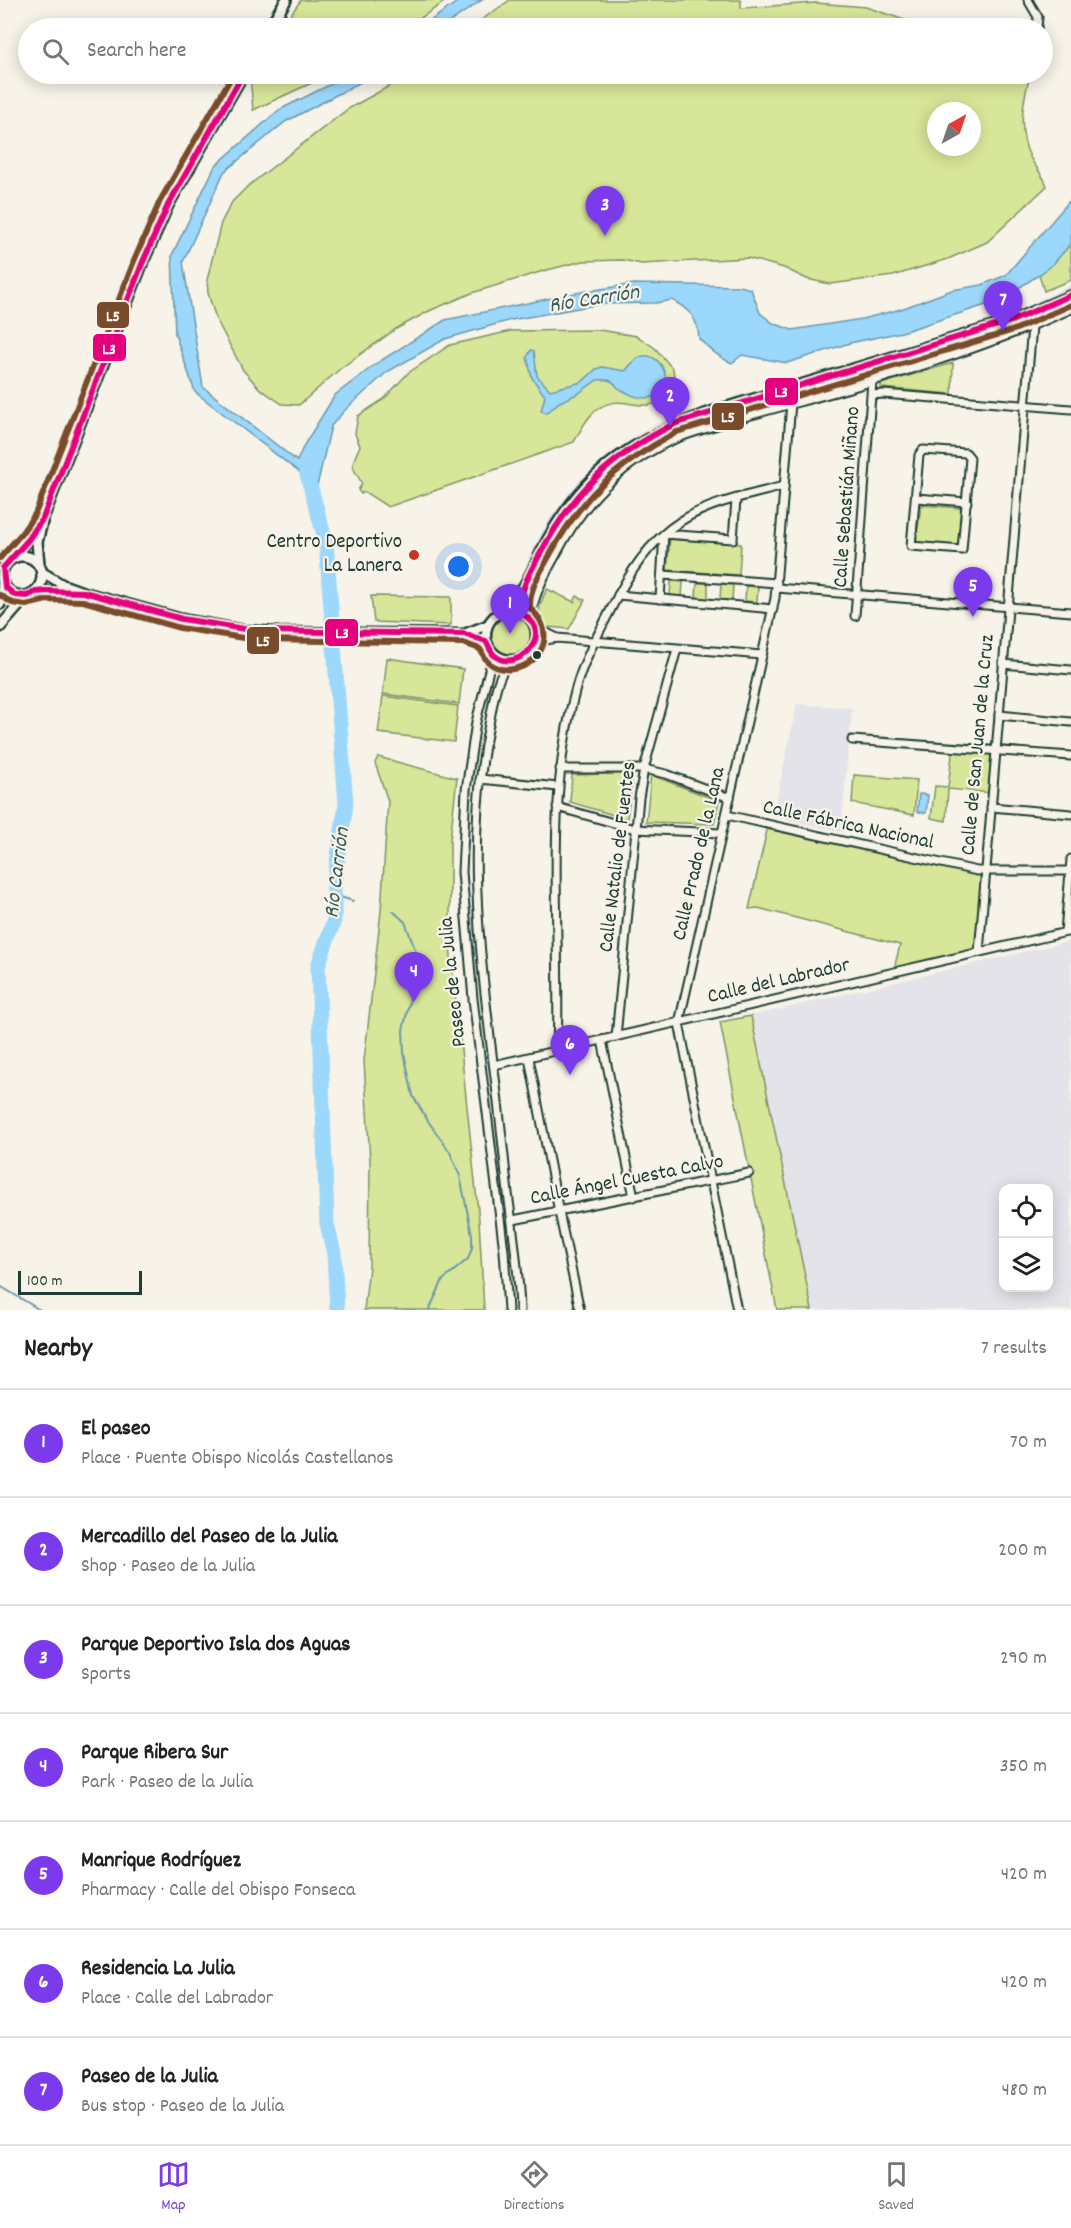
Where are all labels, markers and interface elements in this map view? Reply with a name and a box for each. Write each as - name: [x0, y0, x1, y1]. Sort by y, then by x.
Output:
- search box: [18, 18, 1053, 84]
- icon: search: [39, 35, 72, 68]
- text: Search here: [87, 36, 186, 67]
- north arrow: [927, 102, 981, 156]
- pin: 3: [586, 186, 624, 236]
- water label: Río Carrión: [547, 277, 642, 322]
- pin: 7: [984, 282, 1022, 331]
- line badge: L5: [96, 301, 130, 329]
- text: L5: [106, 306, 120, 329]
- line badge: L3: [92, 333, 127, 362]
- text: L3: [102, 339, 116, 362]
- line badge: L3: [764, 377, 799, 406]
- pin: 2: [650, 378, 690, 427]
- text: L3: [774, 382, 788, 405]
- line badge: L5: [711, 402, 745, 431]
- street label: Calle Sebastián Miñano: [827, 405, 869, 589]
- text: L5: [721, 407, 735, 430]
- place label: Centro Deportivo La Lanera: [266, 528, 403, 582]
- marker: Centro Deportivo La Lanera: [407, 548, 421, 562]
- your location: [444, 552, 473, 581]
- pin: 5: [954, 568, 992, 617]
- pin: 1: [490, 584, 530, 634]
- line badge: L3: [324, 618, 359, 647]
- text: L3: [335, 623, 349, 646]
- line badge: L5: [246, 626, 280, 655]
- text: L5: [256, 631, 270, 654]
- street label: Calle de San Juan de la Cruz: [954, 633, 1004, 857]
- unlabelled marker: [531, 649, 543, 661]
- street label: Calle Natalio de Fuentes: [592, 760, 646, 954]
- street label: Calle Prado de la Lana: [665, 763, 735, 944]
- street label: Calle Fábrica Nacional: [760, 793, 936, 859]
- water label: Río Carrión: [317, 825, 359, 920]
- street label: Paseo de la Julia: [432, 914, 476, 1048]
- street label: Calle del Labrador: [705, 951, 853, 1013]
- pin: 4: [394, 952, 434, 1002]
- pin: 6: [550, 1026, 590, 1075]
- street label: Calle Ángel Cuesta Calvo: [528, 1148, 726, 1214]
- map controls: [999, 1184, 1053, 1292]
- button: locate: [999, 1184, 1053, 1238]
- button: layers: [999, 1238, 1053, 1292]
- scale bar: [18, 1268, 142, 1296]
- text: 100 m: [27, 1270, 63, 1293]
- text: Nearby: [24, 1331, 92, 1368]
- text: 7 results: [981, 1335, 1047, 1363]
- text: El paseo: [81, 1414, 150, 1445]
- text: 1: [41, 1429, 46, 1457]
- text: 70 m: [1010, 1429, 1047, 1457]
- text: Place · Puente Obispo Nicolás Castellanos: [81, 1445, 394, 1473]
- text: Mercadillo del Paseo de la Julia: [81, 1522, 338, 1553]
- text: 2: [39, 1537, 48, 1565]
- text: 200 m: [998, 1537, 1047, 1565]
- text: Shop · Paseo de la Julia: [81, 1553, 255, 1581]
- text: Parque Deportivo Isla dos Aguas: [81, 1630, 351, 1661]
- text: 3: [39, 1645, 48, 1673]
- text: 290 m: [1000, 1645, 1047, 1673]
- text: Sports: [81, 1661, 131, 1689]
- text: Parque Ribera Sur: [81, 1738, 228, 1769]
- text: 4: [39, 1753, 48, 1781]
- text: 350 m: [1000, 1753, 1047, 1781]
- text: Park · Paseo de la Julia: [81, 1769, 253, 1797]
- text: Manrique Rodríguez: [81, 1846, 241, 1877]
- text: 5: [39, 1861, 48, 1889]
- text: 420 m: [1001, 1861, 1047, 1889]
- text: Pharmacy · Calle del Obispo Fonseca: [81, 1877, 355, 1905]
- text: Residencia La Julia: [81, 1954, 235, 1985]
- text: 6: [39, 1969, 48, 1997]
- text: 420 m: [1001, 1969, 1047, 1997]
- text: Place · Calle del Labrador: [81, 1985, 273, 2013]
- text: Paseo de la Julia: [81, 2062, 218, 2093]
- text: 7: [40, 2077, 47, 2105]
- text: 480 m: [1001, 2077, 1047, 2105]
- text: Bus stop · Paseo de la Julia: [81, 2093, 284, 2121]
- tab: Map: [157, 2158, 190, 2217]
- tab: Directions: [504, 2158, 564, 2217]
- tab: Saved: [878, 2158, 914, 2217]

